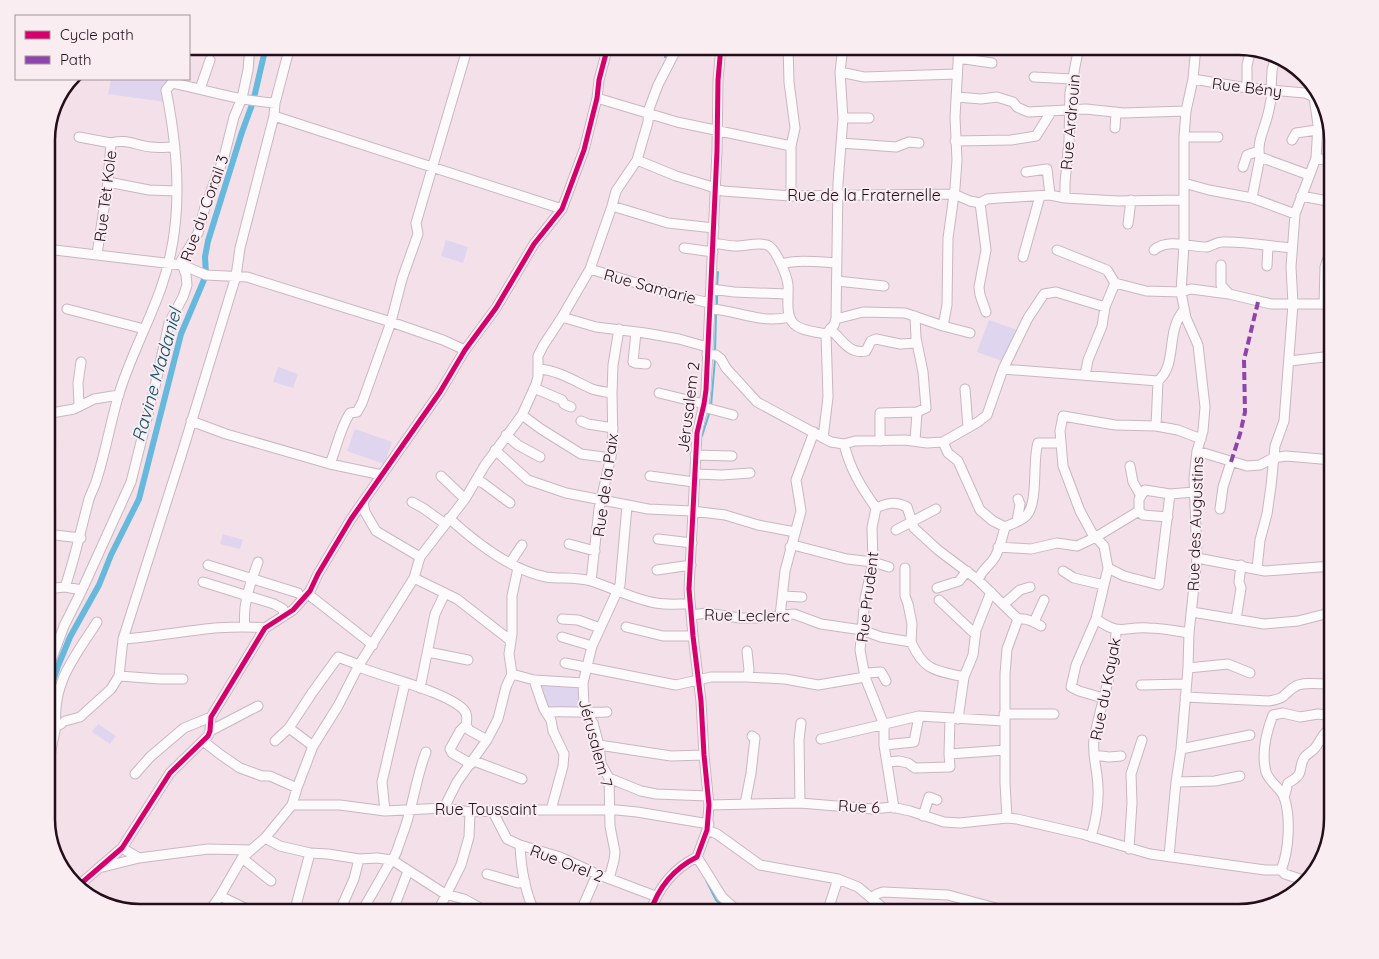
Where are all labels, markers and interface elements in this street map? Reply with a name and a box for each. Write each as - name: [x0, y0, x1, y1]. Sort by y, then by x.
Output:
- legend: [15, 15, 190, 80]
- text: Cycle path: [60, 25, 134, 44]
- text: Path: [60, 50, 92, 69]
- street label: Rue Ardrouin: [1056, 73, 1084, 171]
- street label: Rue Bény: [1211, 73, 1283, 101]
- street label: Rue Tèt Kole: [89, 149, 121, 243]
- street label: Rue du Corail 3: [175, 152, 233, 264]
- street label: Rue de la Fraternelle: [787, 185, 941, 205]
- street label: Rue Samarie: [602, 264, 698, 308]
- water label: Ravine Madaniel: [126, 304, 187, 444]
- street label: Jérusalem 2: [673, 360, 703, 453]
- street label: Rue de la Paix: [588, 432, 622, 538]
- street label: Rue des Augustins: [1183, 456, 1207, 592]
- street label: Rue Prudent: [852, 550, 882, 644]
- street label: Rue Leclerc: [704, 604, 790, 626]
- street label: Rue du Kayak: [1085, 636, 1125, 742]
- street label: Jérusalem 7: [575, 697, 617, 789]
- street label: Rue 6: [838, 795, 881, 817]
- street label: Rue Toussaint: [435, 799, 537, 819]
- street label: Rue Orel 2: [527, 840, 607, 886]

